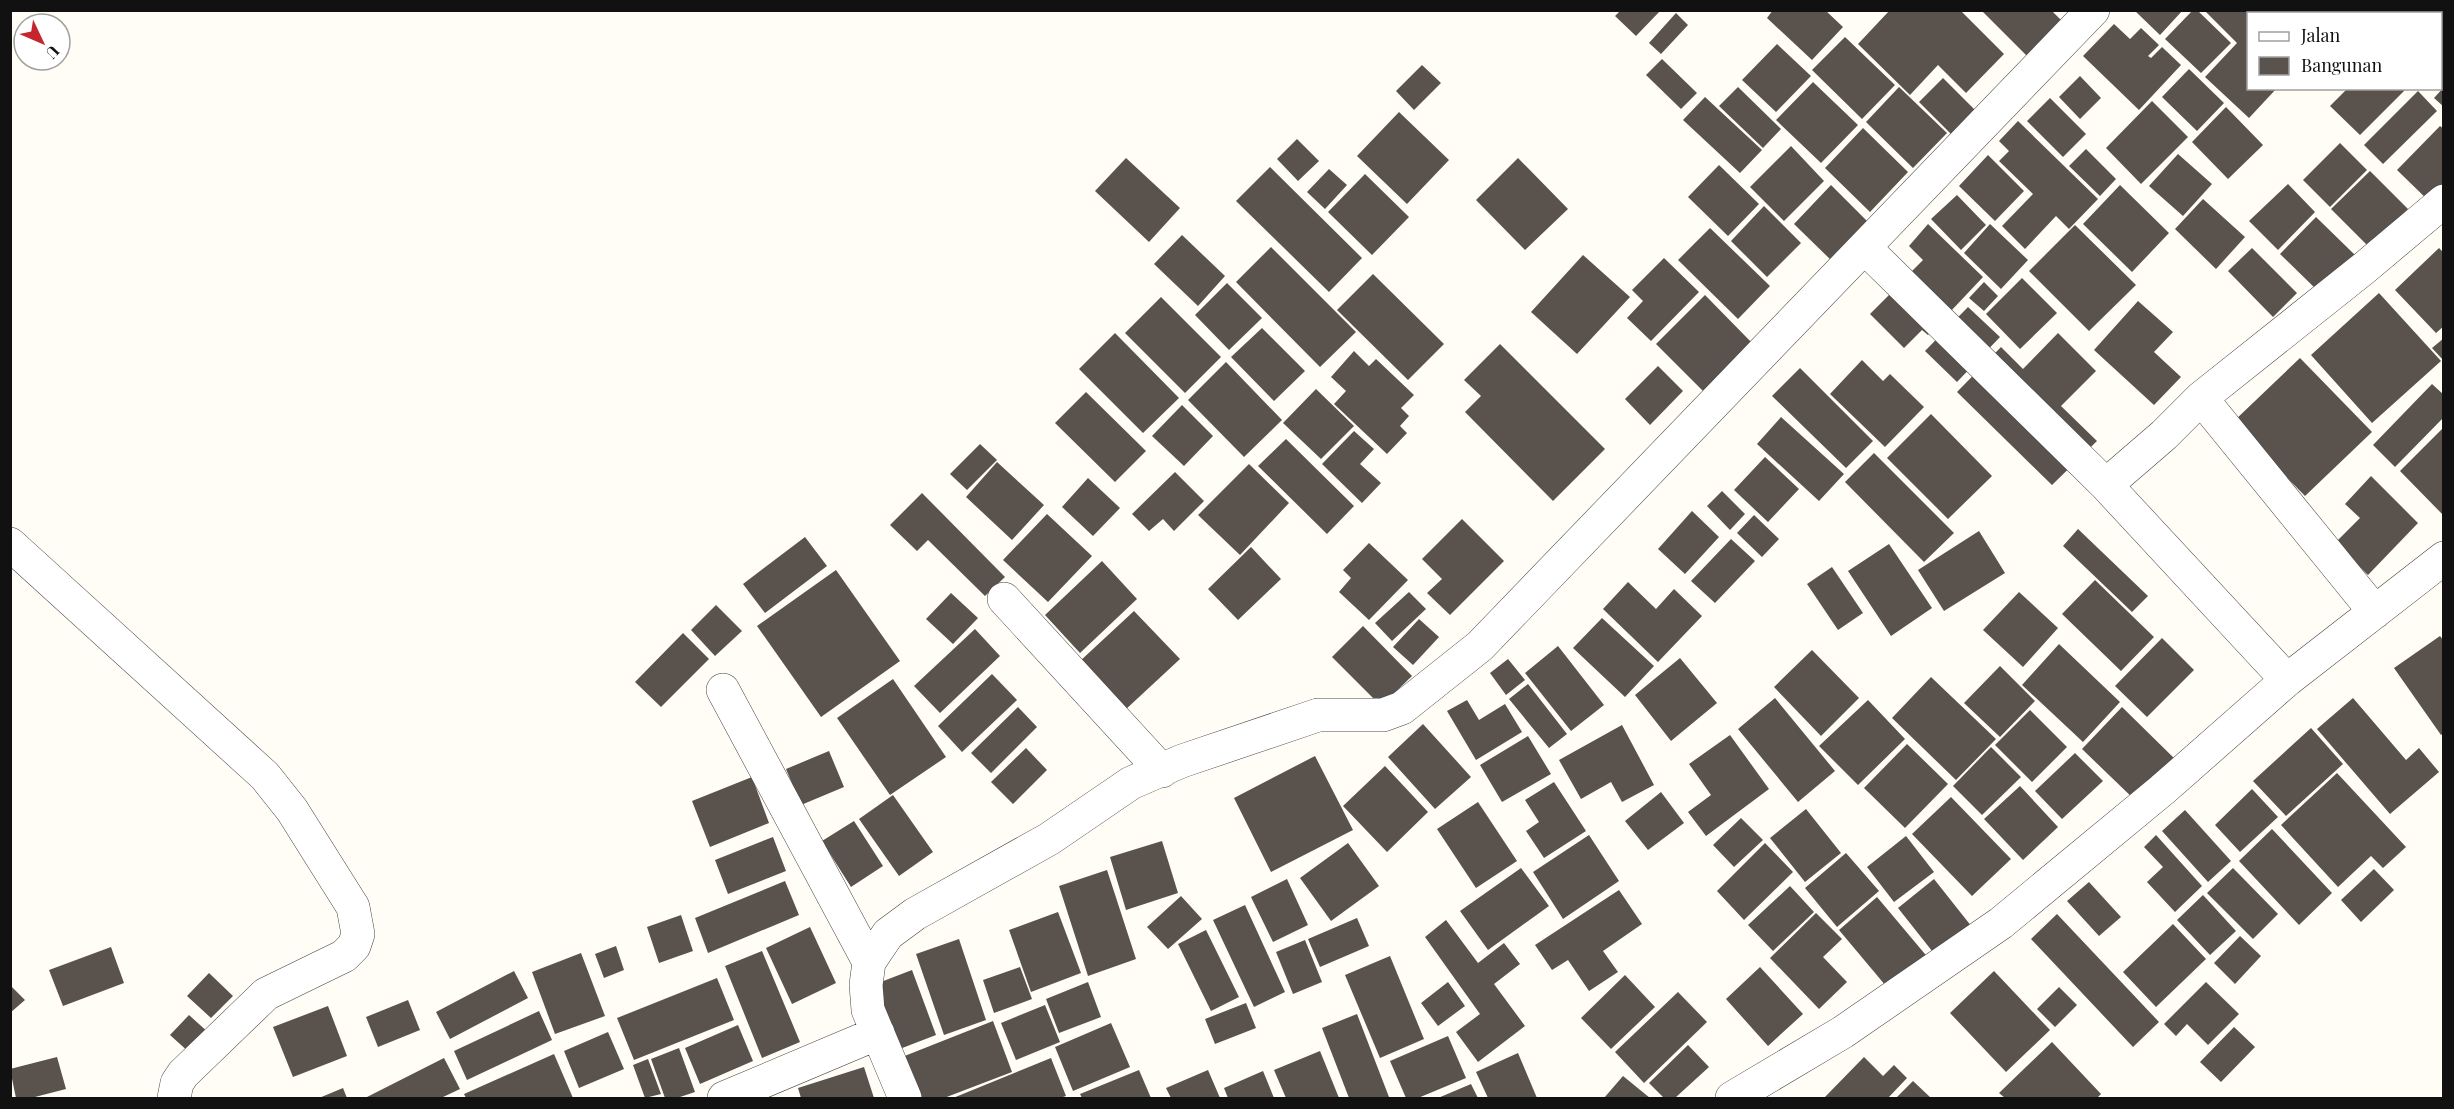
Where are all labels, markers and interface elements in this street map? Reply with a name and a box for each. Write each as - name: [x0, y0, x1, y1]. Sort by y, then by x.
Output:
- north arrow: [12, 12, 72, 72]
- legend: [2247, 12, 2442, 90]
- text: Jalan: [2300, 23, 2341, 47]
- text: U: [42, 42, 65, 64]
- text: Bangunan: [2301, 53, 2382, 77]

